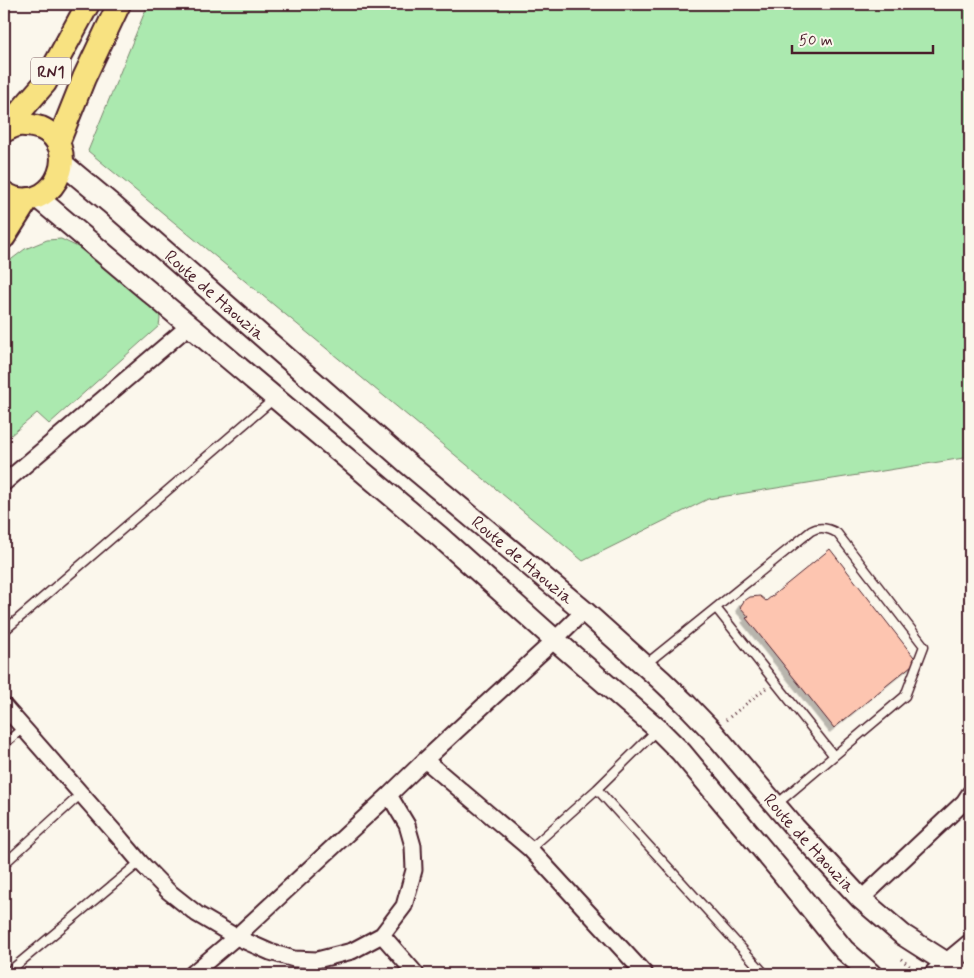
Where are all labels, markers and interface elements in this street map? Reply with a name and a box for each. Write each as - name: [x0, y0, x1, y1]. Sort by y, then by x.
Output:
- scale bar: [792, 22, 933, 54]
- text: 50 m: [799, 31, 833, 51]
- road number: RN1: [31, 58, 71, 84]
- street label: Route de Haouzia: [159, 245, 270, 347]
- street label: Route de Haouzia: [466, 511, 578, 610]
- street label: Route de Haouzia: [758, 789, 861, 899]

